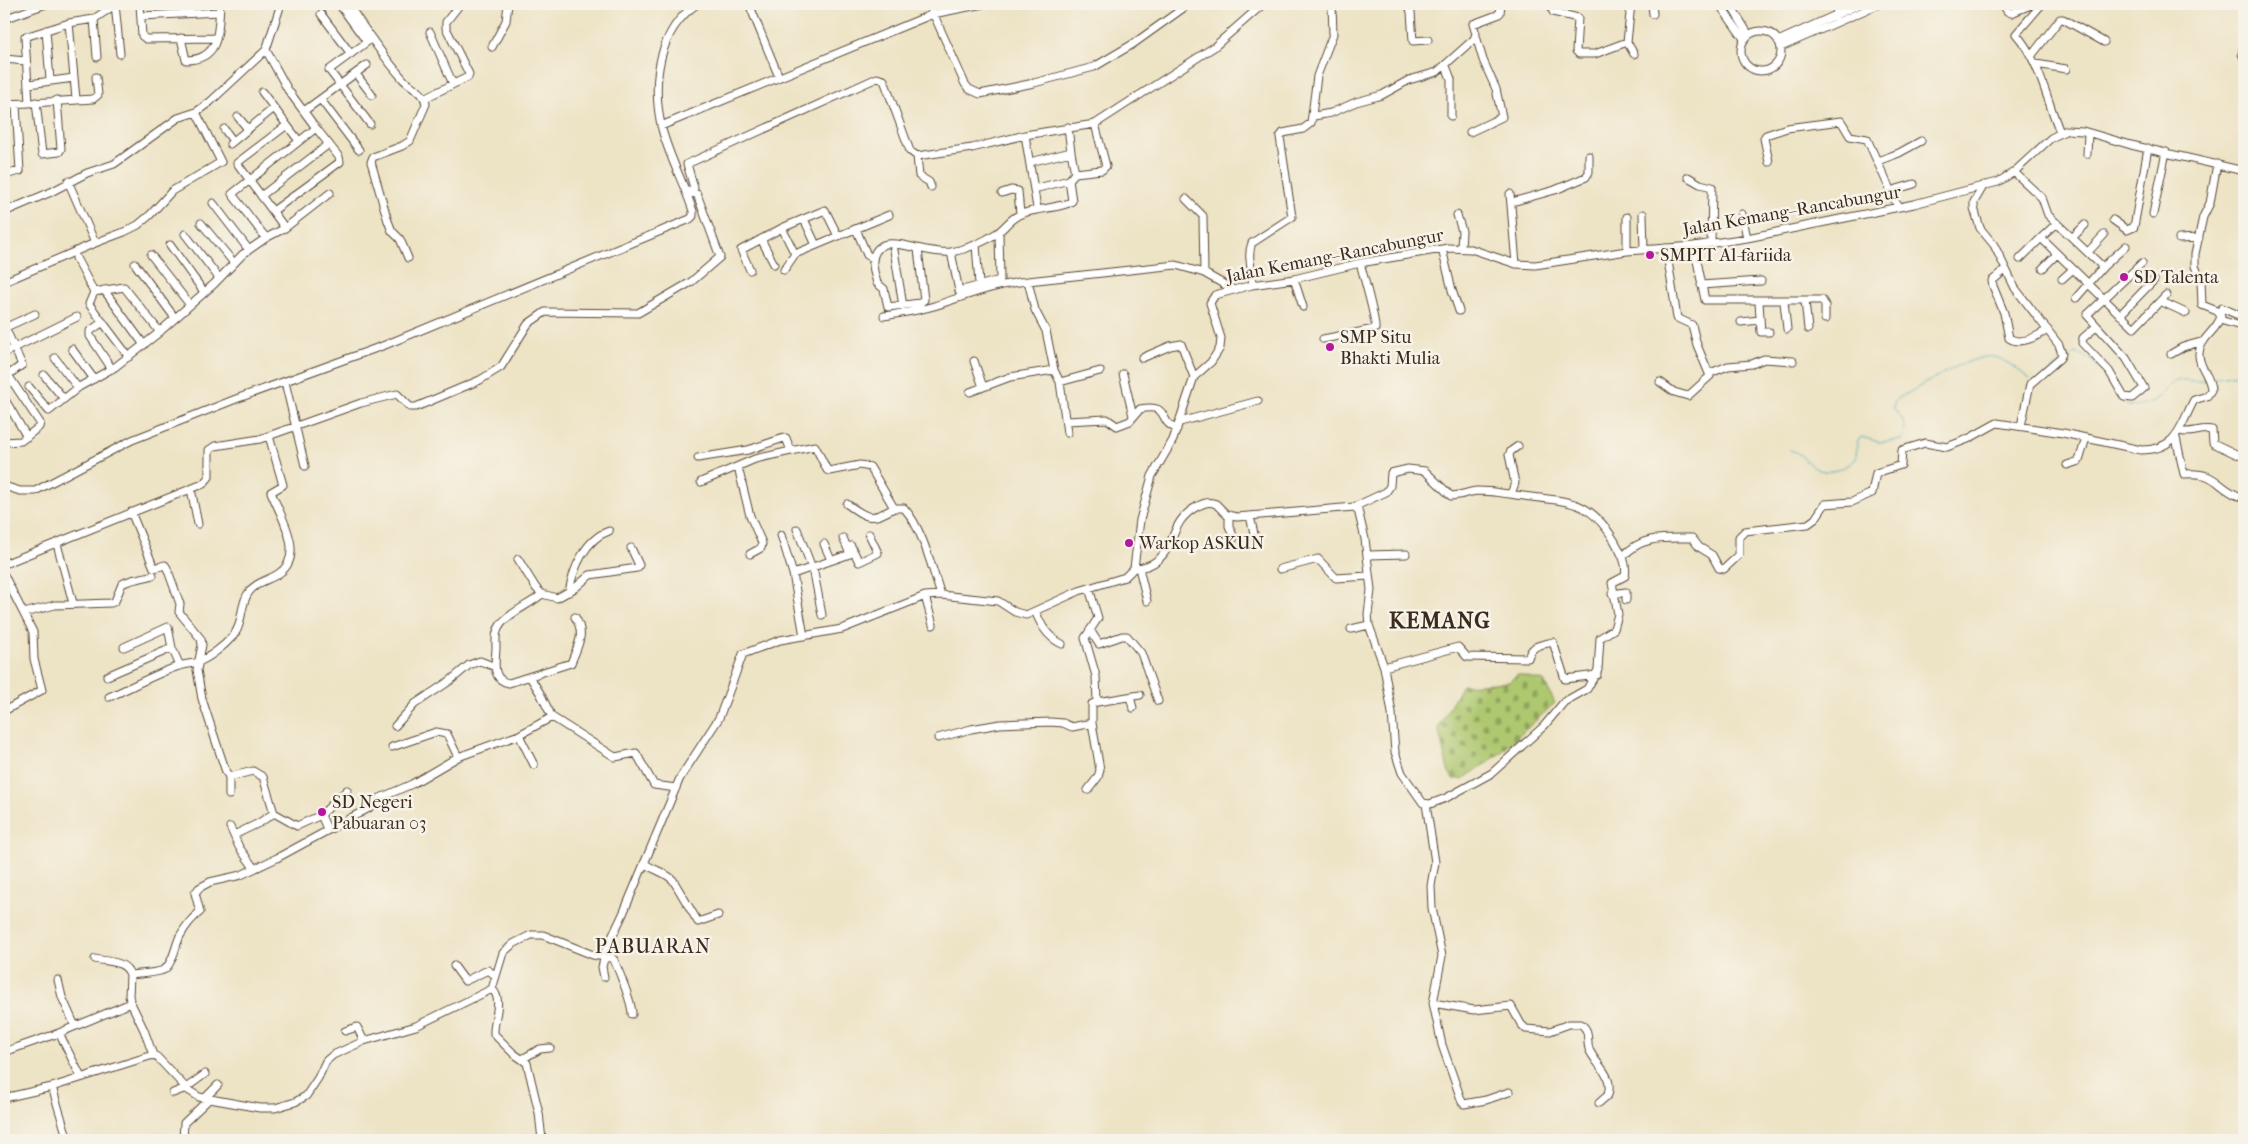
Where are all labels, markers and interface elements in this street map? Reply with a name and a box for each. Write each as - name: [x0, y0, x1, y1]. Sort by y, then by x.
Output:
- street label: Jalan Kemang–Rancabungur: [1679, 181, 1903, 241]
- street label: Jalan Kemang–Rancabungur: [1222, 225, 1446, 288]
- place label: SMPIT Al-fariida: [1660, 245, 1792, 266]
- marker: SMPIT Al-fariida: [1644, 249, 1656, 261]
- place label: SD Talenta: [2134, 267, 2219, 288]
- marker: SD Talenta: [2118, 271, 2130, 283]
- place label: SMP Situ Bhakti Mulia: [1340, 327, 1441, 369]
- marker: SMP Situ Bhakti Mulia: [1324, 341, 1336, 353]
- place label: Warkop ASKUN: [1138, 533, 1265, 554]
- marker: Warkop ASKUN: [1123, 537, 1135, 549]
- district label: KEMANG: [1389, 608, 1491, 634]
- place label: SD Negeri Pabuaran 03: [332, 792, 426, 834]
- marker: SD Negeri Pabuaran 03: [316, 806, 328, 818]
- district label: PABUARAN: [595, 935, 711, 958]

